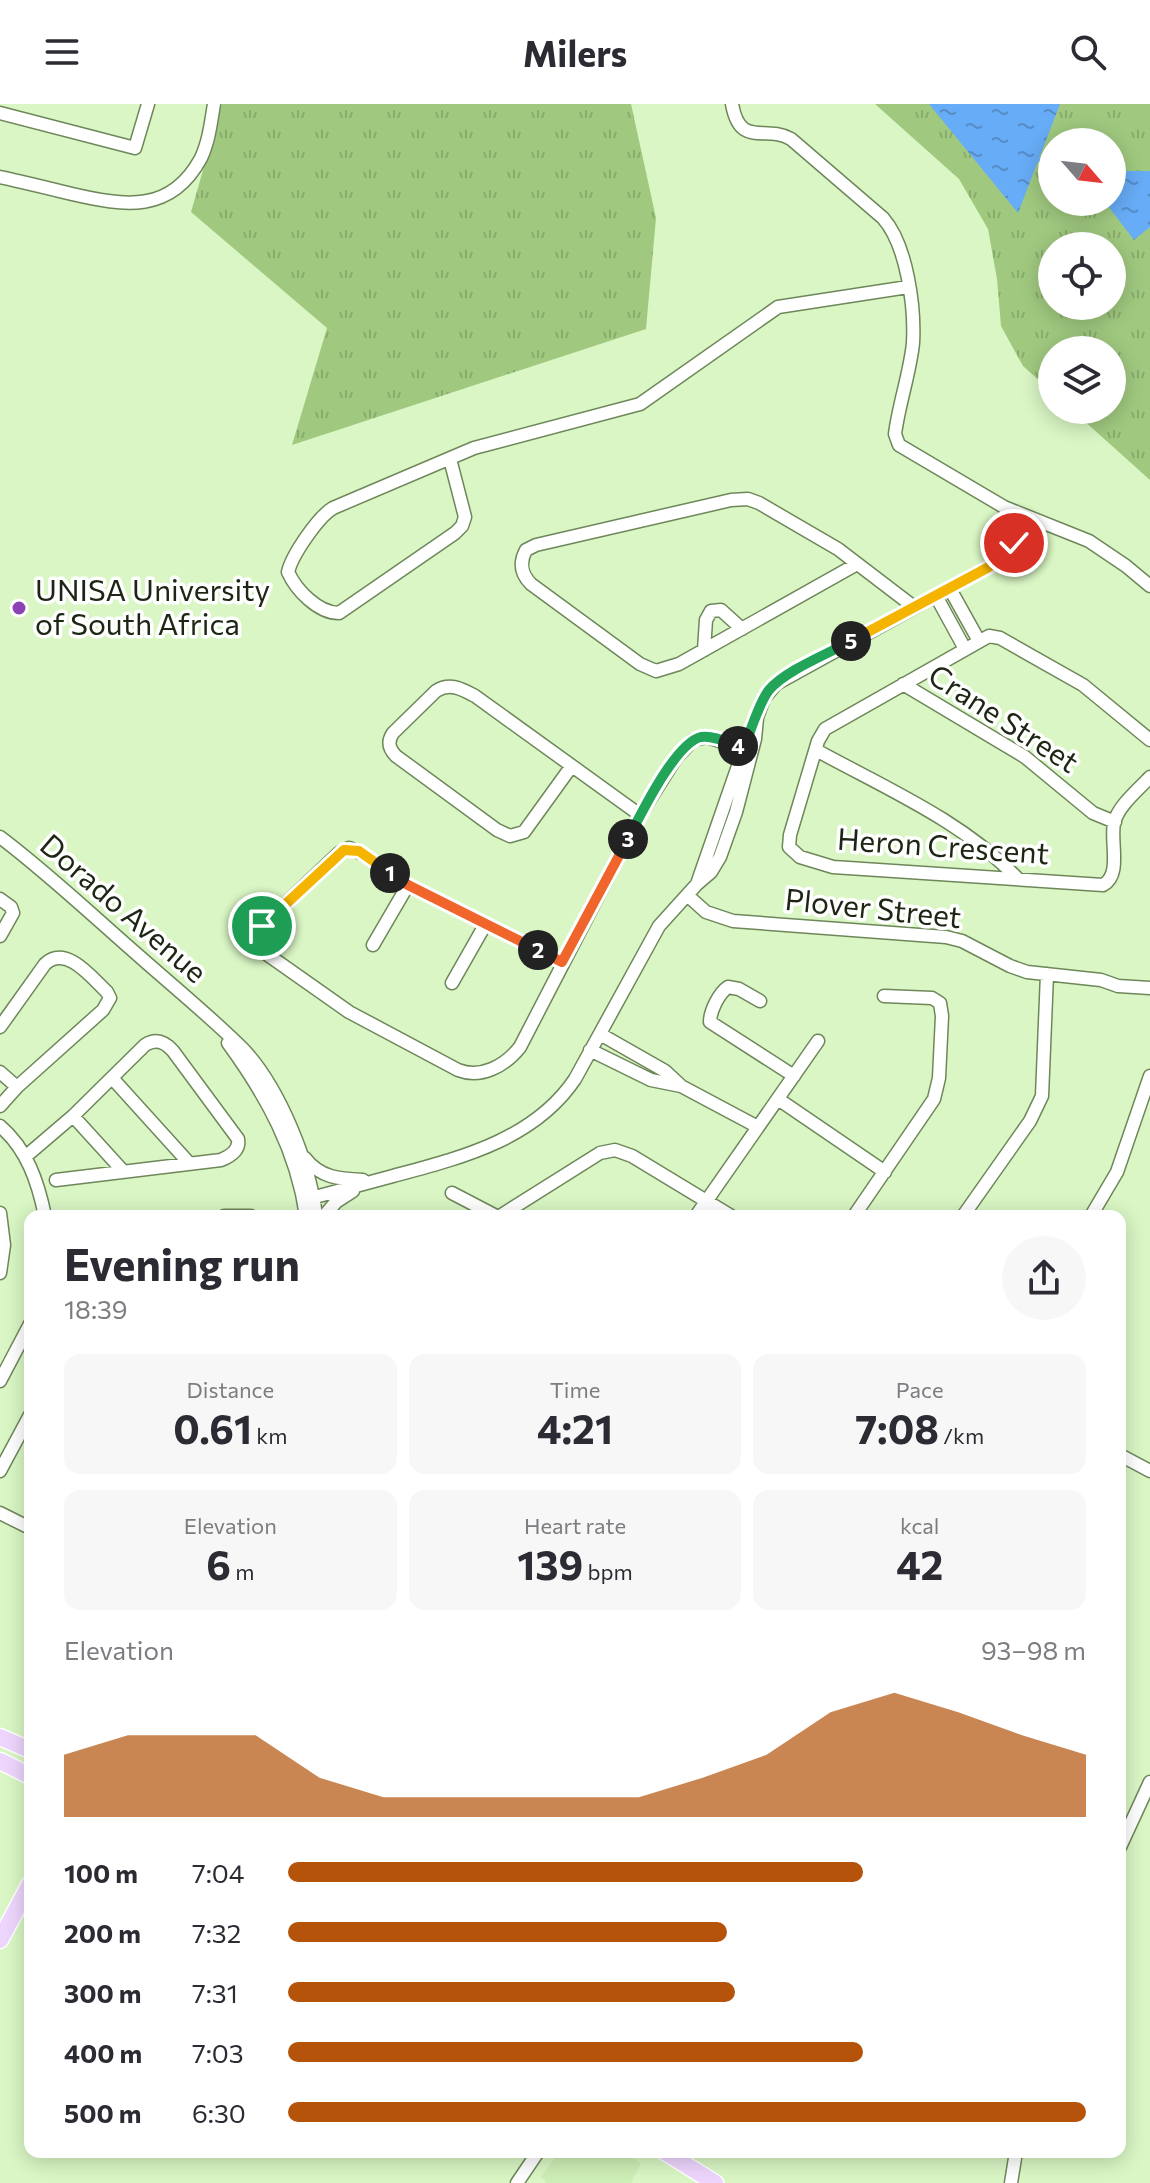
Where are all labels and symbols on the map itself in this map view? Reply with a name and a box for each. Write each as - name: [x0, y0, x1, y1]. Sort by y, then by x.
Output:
- north arrow: [1038, 128, 1126, 216]
- pin: [980, 509, 1048, 577]
- place label: UNISA University of South Africa: [35, 570, 270, 641]
- marker: UNISA University of South Africa: [10, 599, 28, 617]
- pin: 5: [831, 621, 871, 661]
- street label: Crane Street: [922, 655, 1086, 779]
- pin: 4: [718, 726, 758, 766]
- pin: 3: [608, 819, 648, 859]
- street label: Heron Crescent: [836, 819, 1050, 870]
- street label: Dorado Avenue: [34, 825, 215, 989]
- pin: 1: [370, 853, 410, 893]
- street label: Plover Street: [783, 879, 963, 934]
- pin: [228, 892, 296, 960]
- pin: 2: [518, 930, 558, 970]

